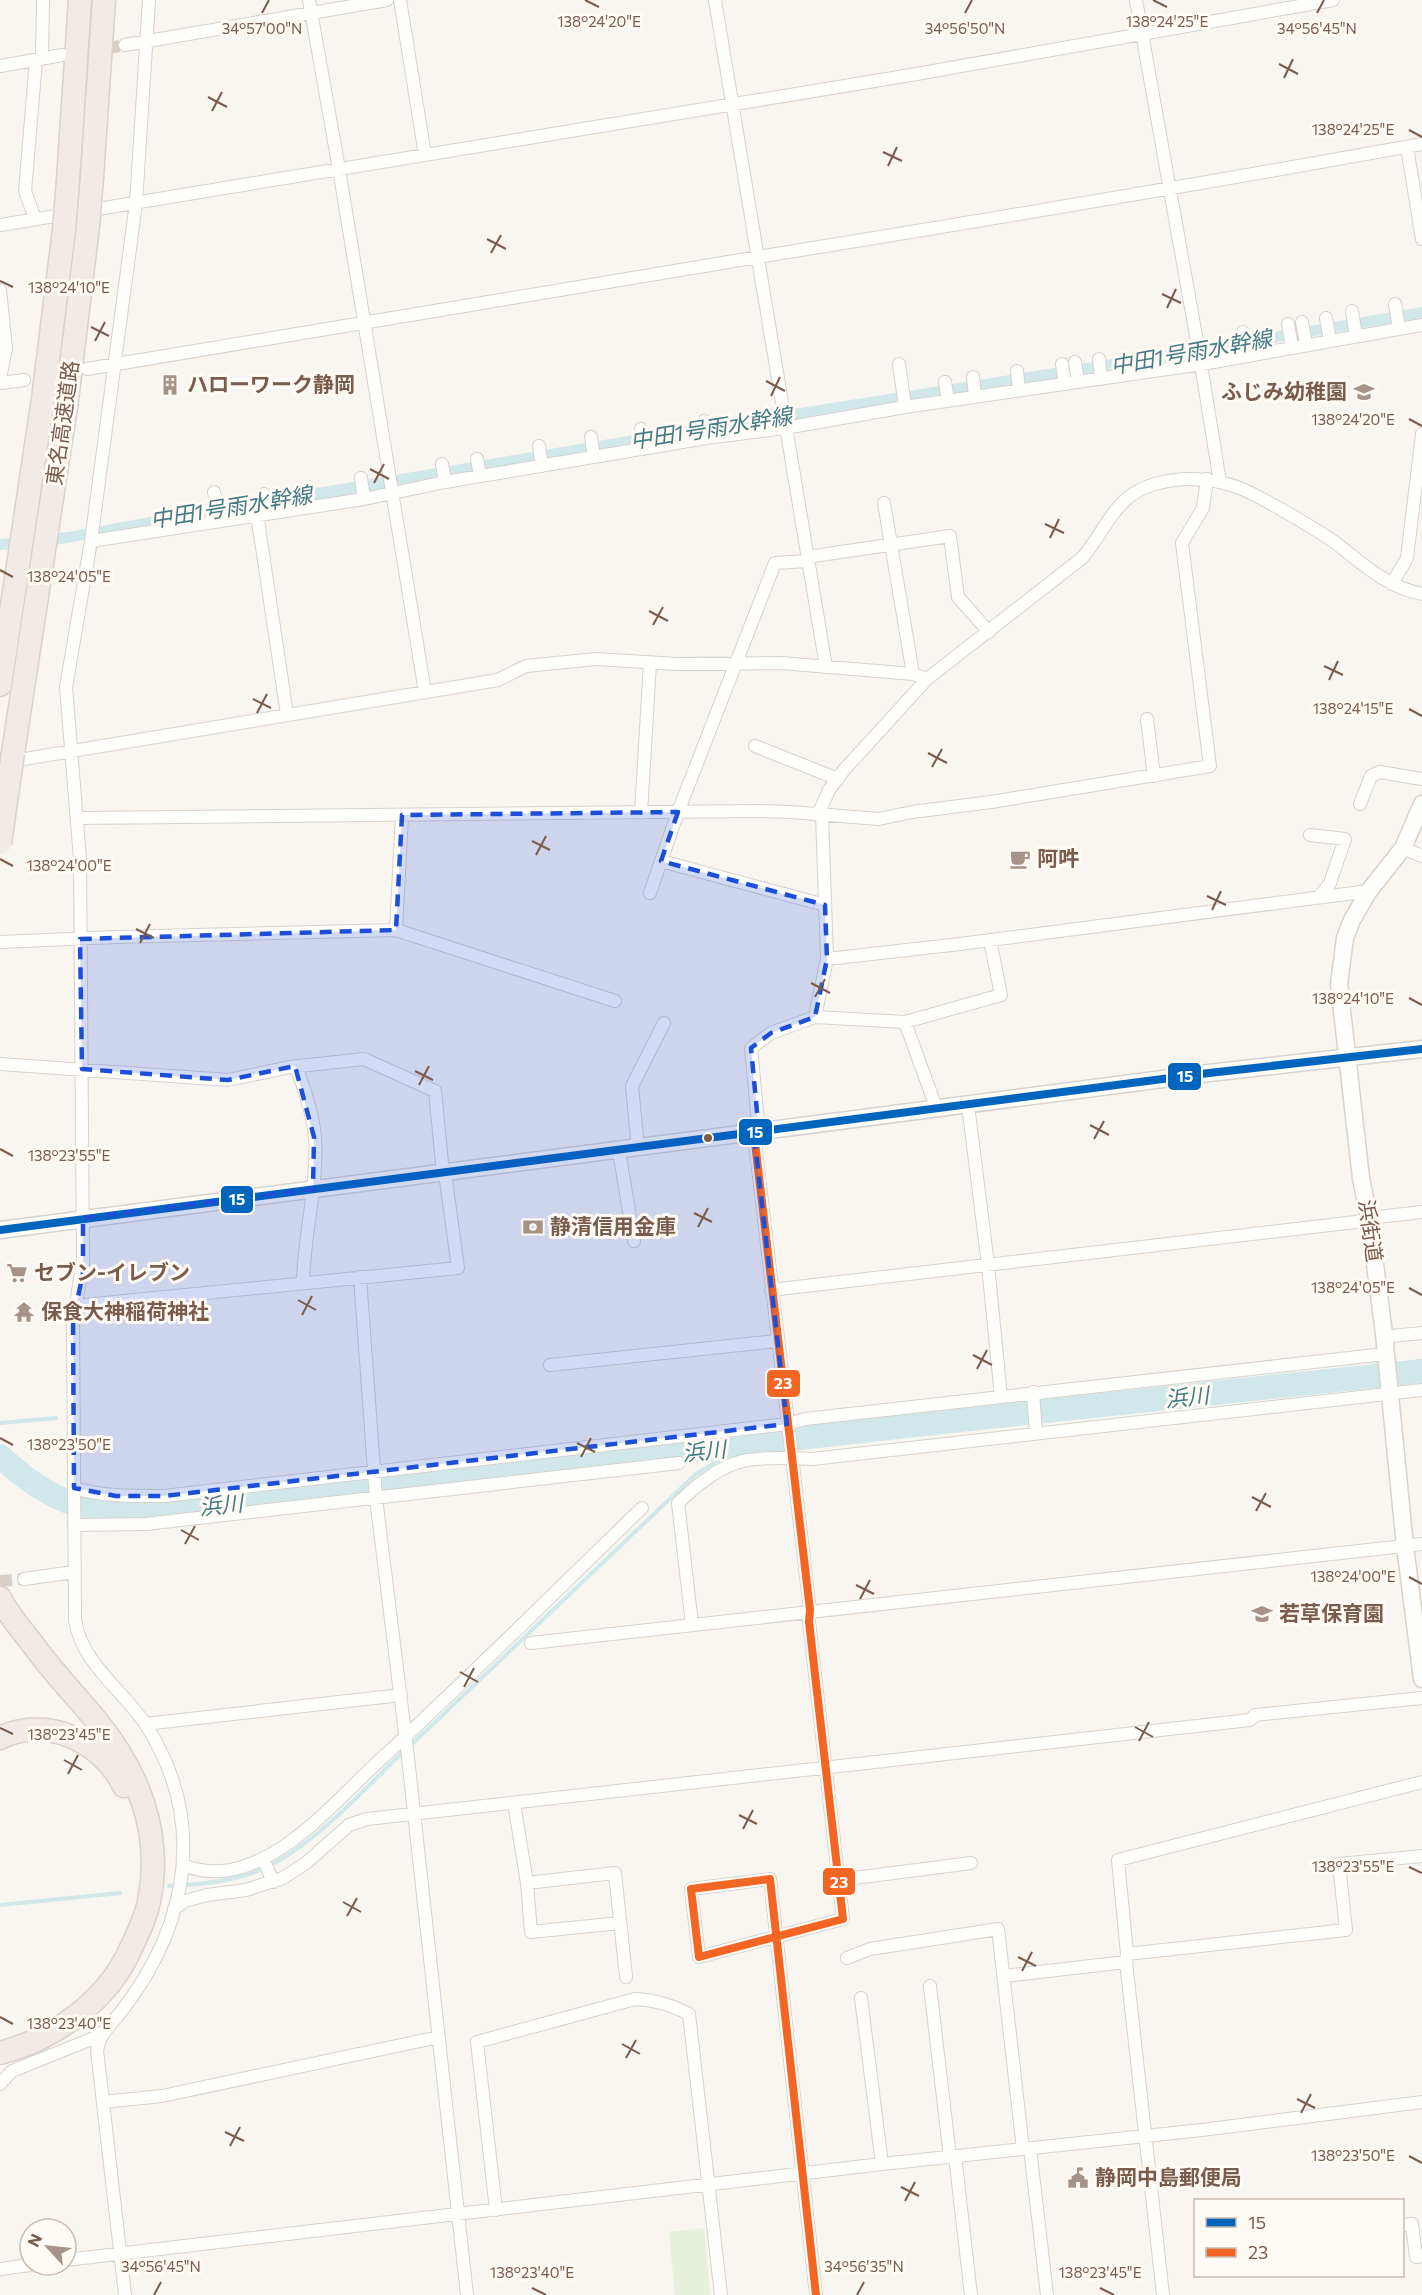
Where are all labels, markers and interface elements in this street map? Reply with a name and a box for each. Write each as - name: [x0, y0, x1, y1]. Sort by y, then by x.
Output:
- text: 138°24'20"E: [557, 12, 641, 30]
- text: 138°24'25"E: [1126, 12, 1208, 30]
- text: 34°57'00"N: [222, 19, 302, 37]
- text: 34°56'50"N: [925, 19, 1005, 37]
- text: 34°56'45"N: [1277, 19, 1357, 37]
- text: 138°24'25"E: [1312, 120, 1394, 138]
- text: 138°24'10"E: [28, 278, 110, 296]
- water label: 中田1号雨水幹線: [1108, 324, 1277, 379]
- street label: 東名高速道路: [40, 359, 83, 487]
- place label: ハローワーク静岡: [187, 371, 355, 396]
- building icon: ハローワーク静岡: [158, 373, 182, 397]
- place label: ふじみ幼稚園: [1221, 378, 1347, 403]
- school or university icon: ふじみ幼稚園: [1352, 380, 1376, 404]
- water label: 中田1号雨水幹線: [628, 401, 797, 454]
- text: 138°24'20"E: [1311, 410, 1395, 428]
- water label: 中田1号雨水幹線: [148, 480, 317, 533]
- text: 138°24'05"E: [27, 567, 111, 585]
- text: 138°24'15"E: [1313, 699, 1393, 717]
- place label: 阿吽: [1037, 845, 1079, 870]
- cafe icon: 阿吽: [1008, 847, 1032, 871]
- text: 138°24'00"E: [26, 856, 112, 874]
- text: 138°24'10"E: [1312, 989, 1394, 1007]
- line badge: 15: [1167, 1062, 1202, 1091]
- text: 15: [1177, 1066, 1193, 1085]
- line badge: 15: [738, 1118, 773, 1146]
- text: 15: [747, 1122, 763, 1141]
- unlabelled marker: [702, 1132, 714, 1144]
- text: 138°23'55"E: [28, 1146, 110, 1164]
- line badge: 15: [220, 1185, 254, 1214]
- text: 15: [229, 1189, 245, 1208]
- street label: 浜街道: [1355, 1198, 1388, 1264]
- place label: 静清信用金庫: [550, 1213, 676, 1238]
- bank icon: 静清信用金庫: [521, 1215, 545, 1239]
- place label: セブン-イレブン: [34, 1259, 190, 1284]
- supermarket icon: セブン-イレブン: [5, 1261, 29, 1285]
- text: 138°24'05"E: [1311, 1278, 1395, 1296]
- place label: 保食大神稲荷神社: [41, 1298, 209, 1323]
- temple icon: 保食大神稲荷神社: [12, 1300, 36, 1324]
- line badge: 23: [766, 1369, 801, 1398]
- text: 23: [774, 1373, 792, 1392]
- water label: 浜川: [1164, 1381, 1212, 1412]
- text: 138°23'50"E: [27, 1435, 111, 1453]
- water label: 浜川: [681, 1435, 729, 1466]
- water label: 浜川: [198, 1489, 246, 1520]
- text: 138°24'00"E: [1310, 1567, 1396, 1585]
- place label: 若草保育園: [1279, 1600, 1384, 1625]
- school or university icon: 若草保育園: [1250, 1602, 1274, 1626]
- text: 138°23'45"E: [27, 1725, 111, 1743]
- text: 138°23'55"E: [1312, 1857, 1394, 1875]
- line badge: 23: [822, 1867, 856, 1896]
- text: 23: [830, 1872, 848, 1891]
- text: 138°23'40"E: [27, 2014, 111, 2032]
- text: 138°23'50"E: [1311, 2146, 1395, 2164]
- place label: 静岡中島郵便局: [1095, 2164, 1242, 2189]
- public building icon: 静岡中島郵便局: [1066, 2166, 1090, 2190]
- legend: [1194, 2199, 1404, 2277]
- text: 15: [1248, 2211, 1266, 2233]
- north arrow: [18, 2217, 78, 2277]
- text: N: [23, 2230, 45, 2250]
- text: 23: [1248, 2241, 1268, 2263]
- text: 34°56'45"N: [121, 2257, 201, 2275]
- text: 34°56'35"N: [824, 2257, 904, 2275]
- text: 138°23'40"E: [490, 2263, 574, 2281]
- text: 138°23'45"E: [1058, 2263, 1142, 2281]

